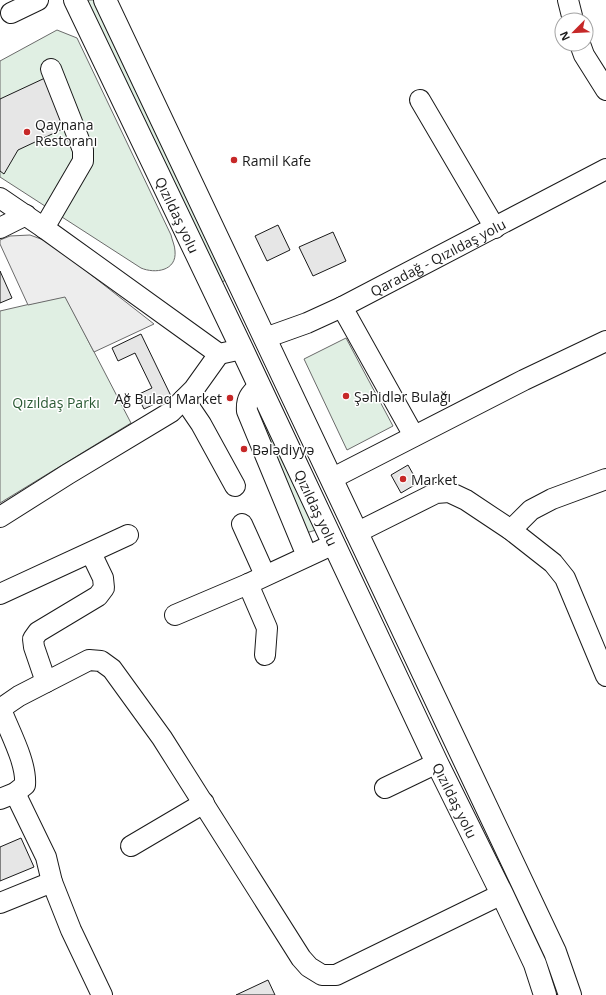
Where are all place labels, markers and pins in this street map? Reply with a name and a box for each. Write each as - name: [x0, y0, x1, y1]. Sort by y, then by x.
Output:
- place label: Qaynana Restoranı: [35, 115, 97, 150]
- marker: Qaynana Restoranı: [22, 127, 32, 137]
- place label: Ramil Kafe: [242, 151, 311, 170]
- marker: Ramil Kafe: [229, 155, 239, 165]
- place label: Şəhidlər Bulağı: [354, 387, 451, 406]
- place label: Ağ Bulaq Market: [114, 389, 222, 408]
- marker: Şəhidlər Bulağı: [341, 391, 351, 401]
- marker: Ağ Bulaq Market: [225, 393, 235, 403]
- place label: Bələdiyyə: [252, 440, 314, 459]
- marker: Bələdiyyə: [239, 444, 249, 454]
- place label: Market: [411, 470, 457, 489]
- marker: Market: [398, 474, 408, 484]

